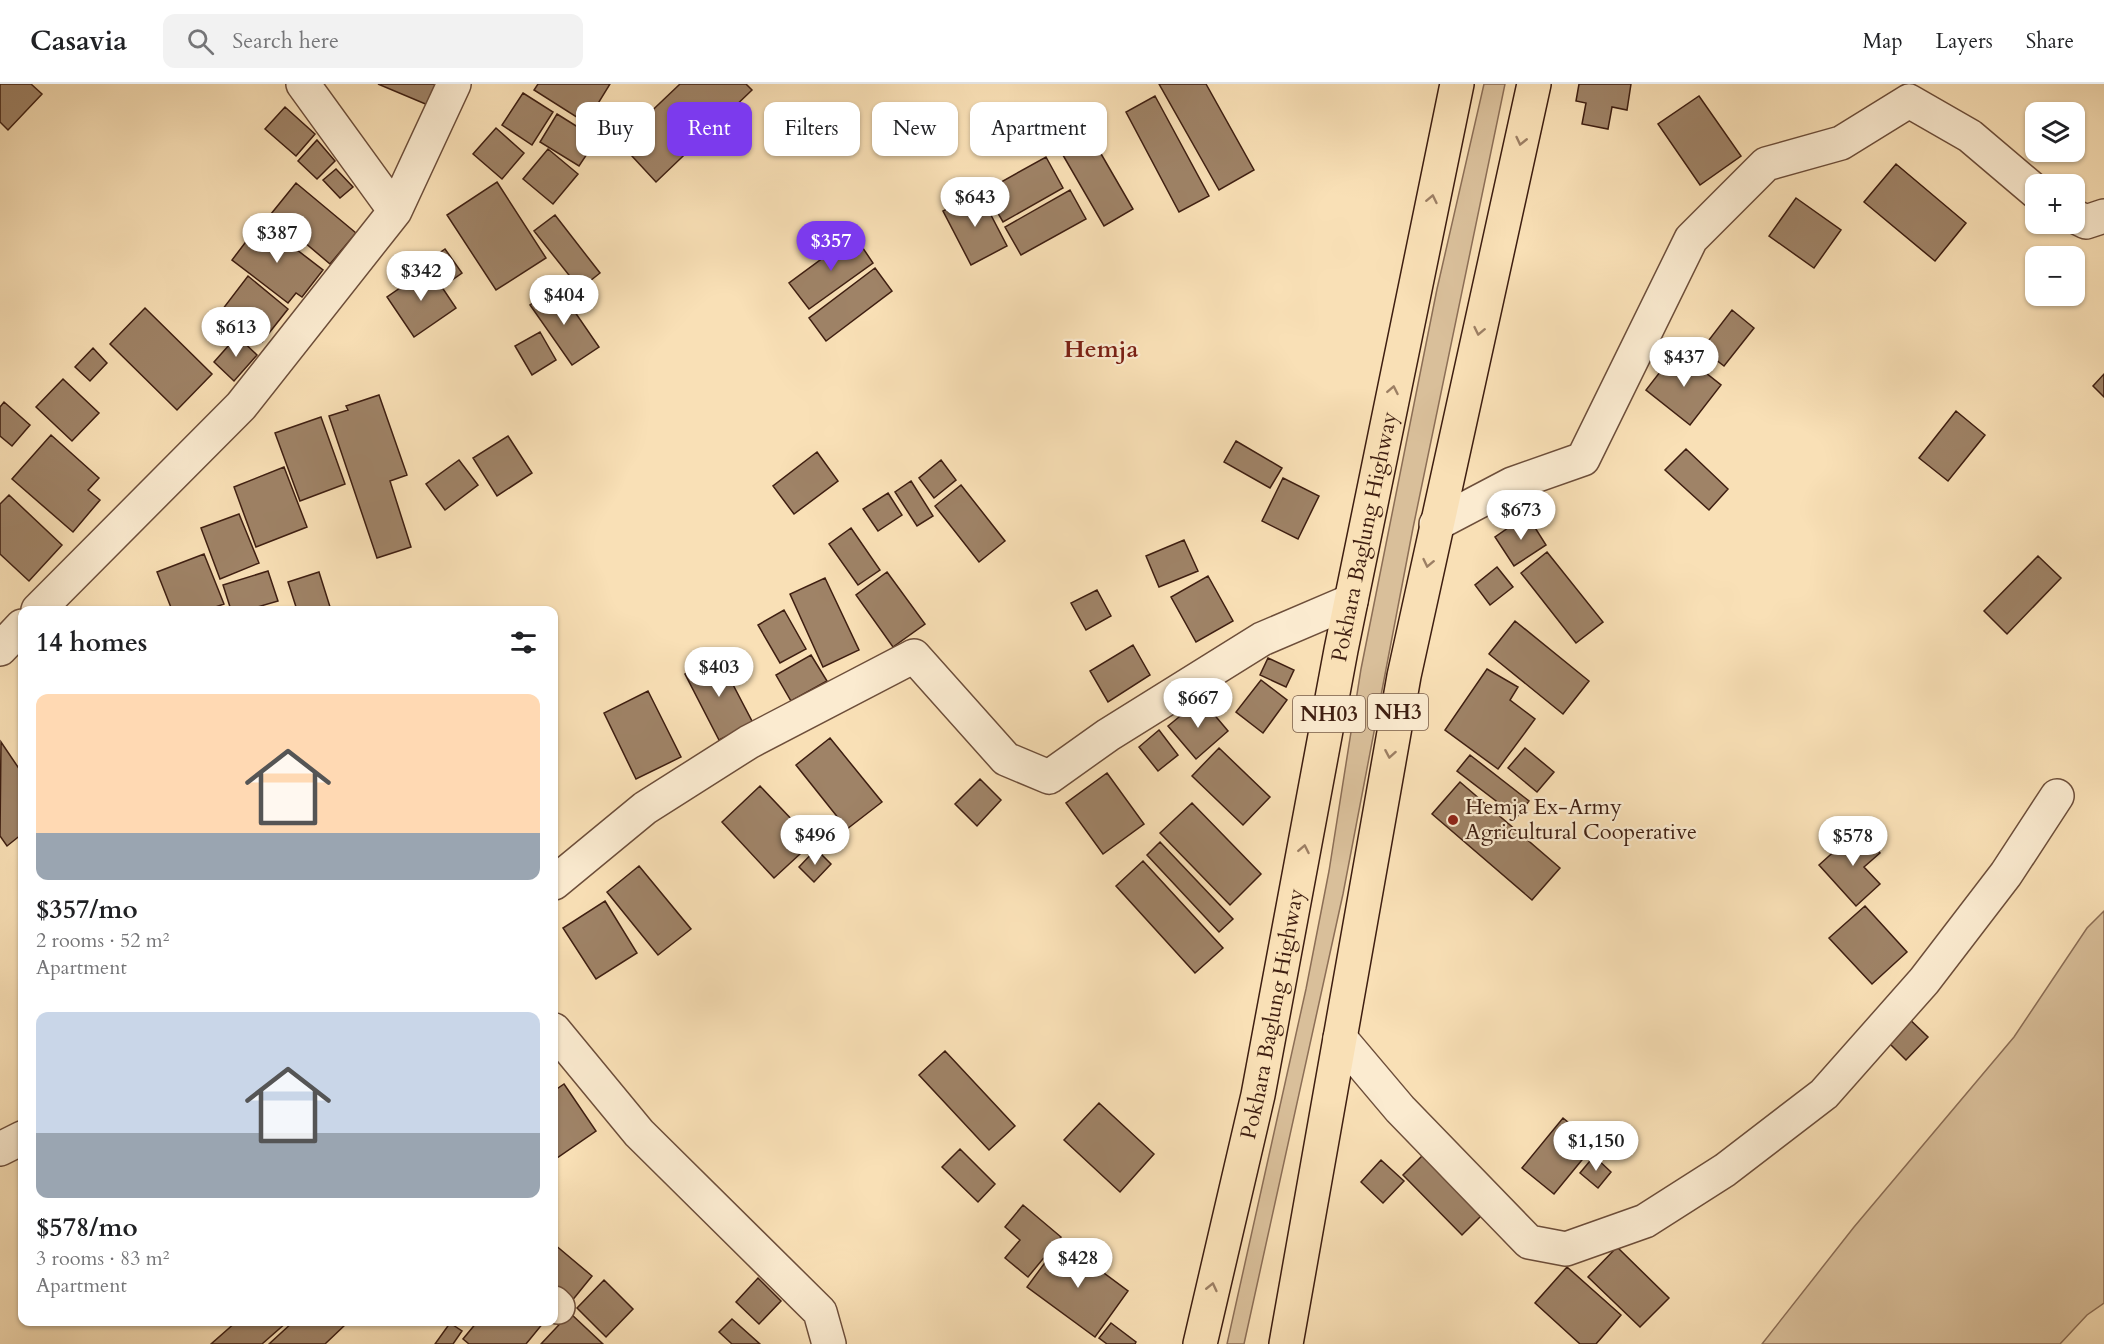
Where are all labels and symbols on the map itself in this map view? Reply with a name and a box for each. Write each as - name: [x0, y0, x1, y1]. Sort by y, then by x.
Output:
- one-way arrow: [1515, 136, 1528, 146]
- pin: $643: [939, 177, 1011, 228]
- one-way arrow: [1425, 194, 1438, 204]
- pin: $387: [241, 213, 313, 264]
- pin: $357: [795, 221, 867, 272]
- pin: $342: [385, 251, 457, 302]
- pin: $404: [528, 275, 600, 326]
- pin: $613: [200, 307, 272, 358]
- one-way arrow: [1473, 326, 1486, 336]
- district label: Hemja: [1064, 333, 1138, 366]
- pin: $437: [1648, 337, 1720, 388]
- one-way arrow: [1386, 385, 1399, 395]
- street label: Pokhara Baglung Highway: [1324, 408, 1405, 664]
- pin: $673: [1485, 490, 1557, 541]
- one-way arrow: [1422, 558, 1435, 568]
- pin: $403: [683, 647, 755, 698]
- pin: $667: [1162, 678, 1234, 729]
- road number: NH3: [1368, 694, 1428, 730]
- road number: NH03: [1293, 696, 1365, 732]
- one-way arrow: [1384, 749, 1397, 759]
- place label: Hemja Ex-Army Agricultural Cooperative: [1465, 792, 1697, 847]
- marker: Hemja Ex-Army Agricultural Cooperative: [1446, 813, 1460, 827]
- pin: $496: [779, 815, 851, 866]
- pin: $578: [1817, 816, 1889, 867]
- one-way arrow: [1297, 845, 1309, 854]
- street label: Pokhara Baglung Highway: [1233, 886, 1311, 1142]
- pin: $1,150: [1547, 1121, 1645, 1172]
- pin: $428: [1042, 1238, 1114, 1289]
- one-way arrow: [1205, 1282, 1218, 1292]

